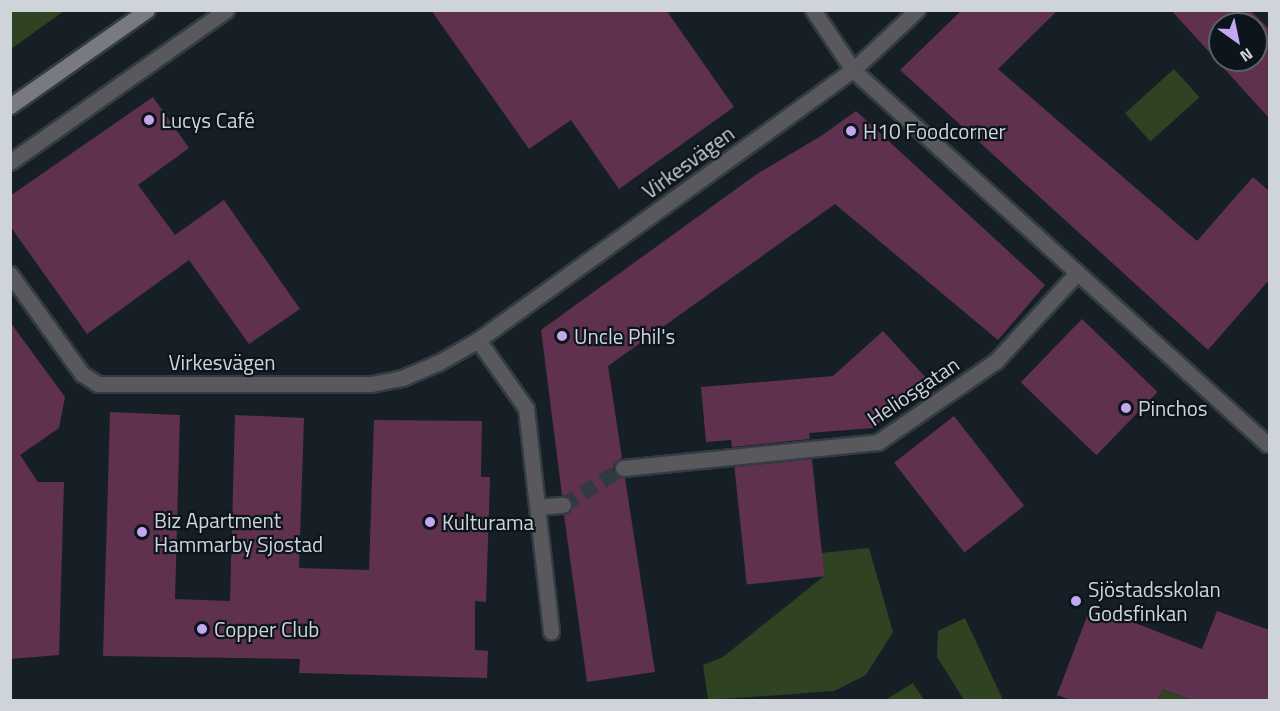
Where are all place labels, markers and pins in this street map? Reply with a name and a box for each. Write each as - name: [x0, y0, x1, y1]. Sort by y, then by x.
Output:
- place label: Lucys Café: [161, 107, 255, 133]
- marker: Lucys Café: [142, 113, 156, 127]
- place label: H10 Foodcorner: [863, 118, 1006, 144]
- marker: H10 Foodcorner: [844, 124, 858, 138]
- place label: Uncle Phil's: [574, 323, 675, 349]
- marker: Uncle Phil's: [555, 329, 569, 343]
- place label: Pinchos: [1138, 395, 1208, 421]
- marker: Pinchos: [1119, 401, 1133, 415]
- place label: Biz Apartment Hammarby Sjostad: [154, 507, 323, 557]
- place label: Kulturama: [442, 509, 534, 535]
- marker: Kulturama: [423, 515, 437, 529]
- marker: Biz Apartment Hammarby Sjostad: [135, 525, 149, 539]
- place label: Sjöstadsskolan Godsfinkan: [1088, 576, 1221, 626]
- marker: Sjöstadsskolan Godsfinkan: [1069, 594, 1083, 608]
- place label: Copper Club: [214, 616, 319, 642]
- marker: Copper Club: [195, 622, 209, 636]

